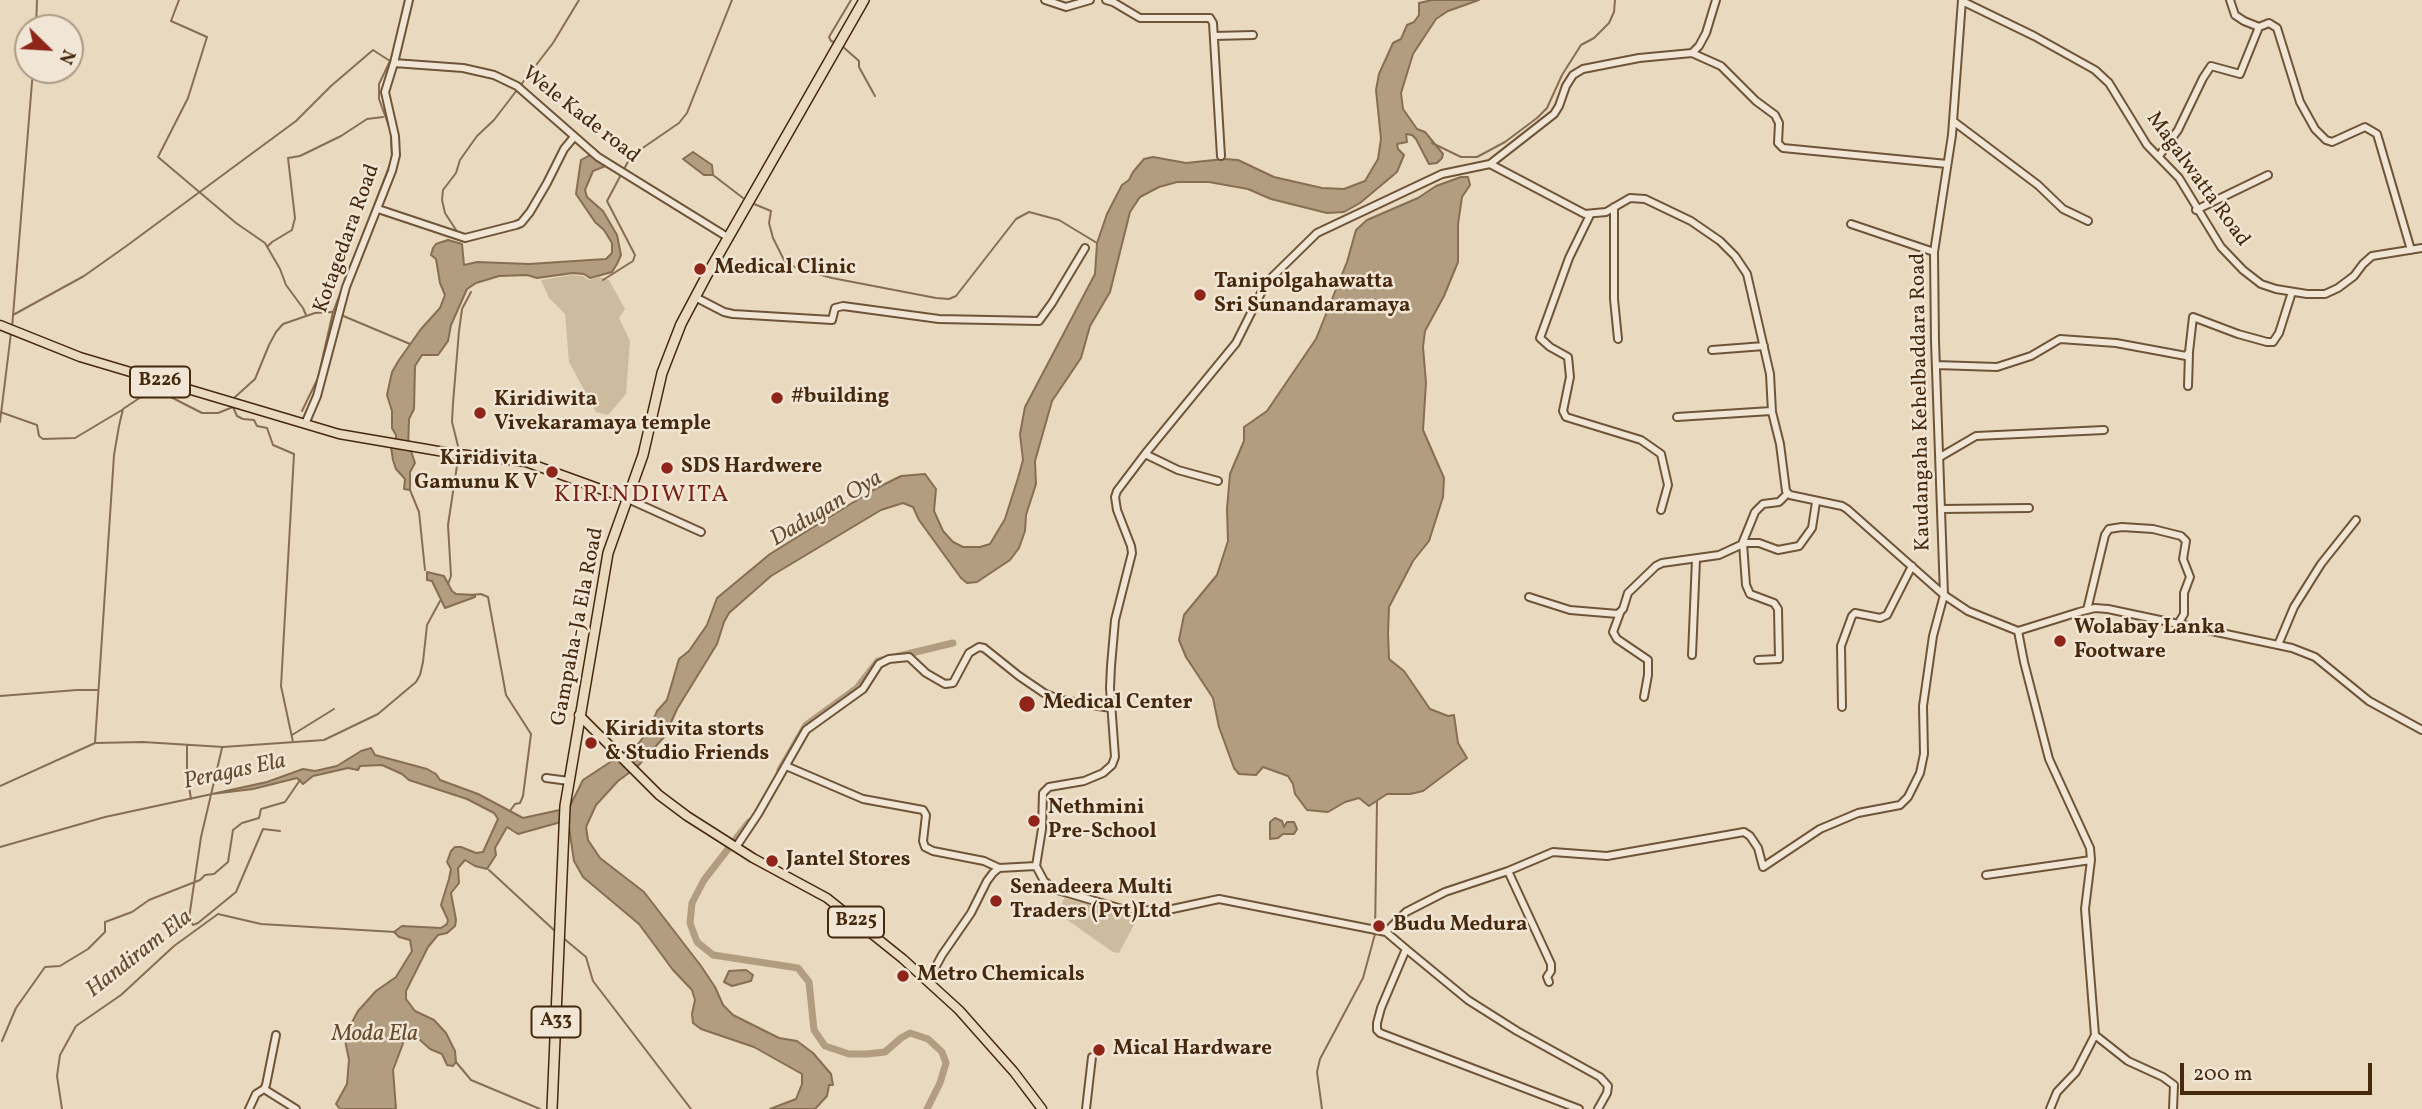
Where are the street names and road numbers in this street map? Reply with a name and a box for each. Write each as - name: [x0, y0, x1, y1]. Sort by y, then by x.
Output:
- street label: Wele Kade road: [516, 62, 644, 170]
- street label: Magalwatta Road: [2140, 108, 2254, 252]
- street label: Kotagedara Road: [309, 161, 387, 317]
- street label: Kaudangaha Kehelbaddara Road: [1907, 252, 1937, 552]
- road number: B226: [130, 366, 190, 398]
- street label: Gampaha-Ja Ela Road: [547, 526, 611, 728]
- road number: B225: [828, 906, 884, 938]
- road number: A33: [532, 1006, 580, 1038]

